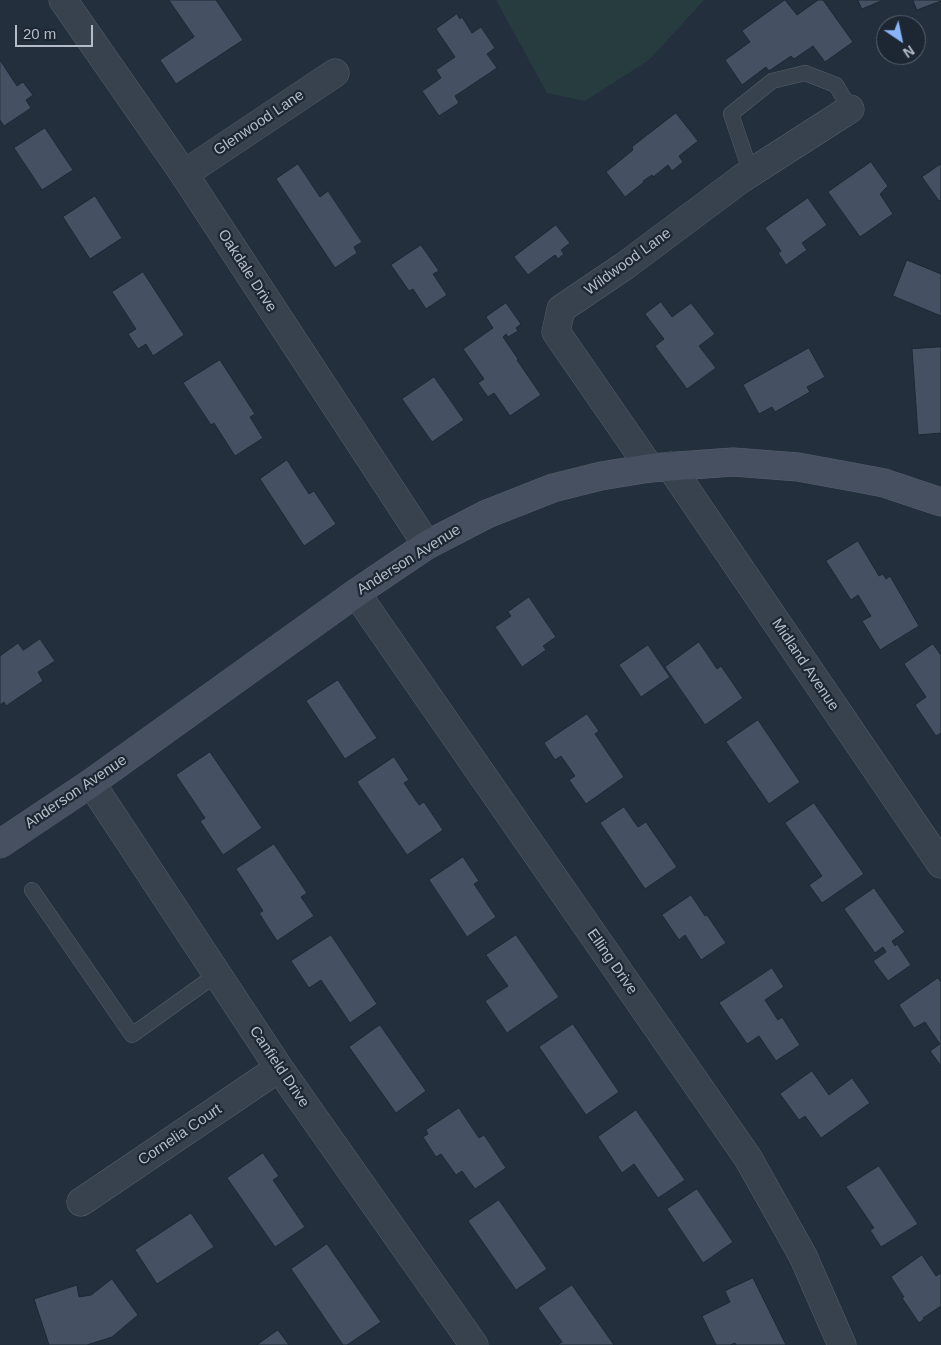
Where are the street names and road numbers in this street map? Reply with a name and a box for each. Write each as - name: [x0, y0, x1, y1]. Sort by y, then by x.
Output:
- street label: Glenwood Lane: [210, 86, 308, 160]
- street label: Wildwood Lane: [581, 225, 675, 299]
- street label: Oakdale Drive: [214, 226, 280, 316]
- street label: Anderson Avenue: [354, 521, 464, 599]
- street label: Midland Avenue: [768, 615, 842, 715]
- street label: Anderson Avenue: [22, 751, 130, 833]
- street label: Elling Drive: [583, 926, 641, 998]
- street label: Canfield Drive: [245, 1023, 313, 1111]
- street label: Cornelia Court: [135, 1100, 225, 1170]

